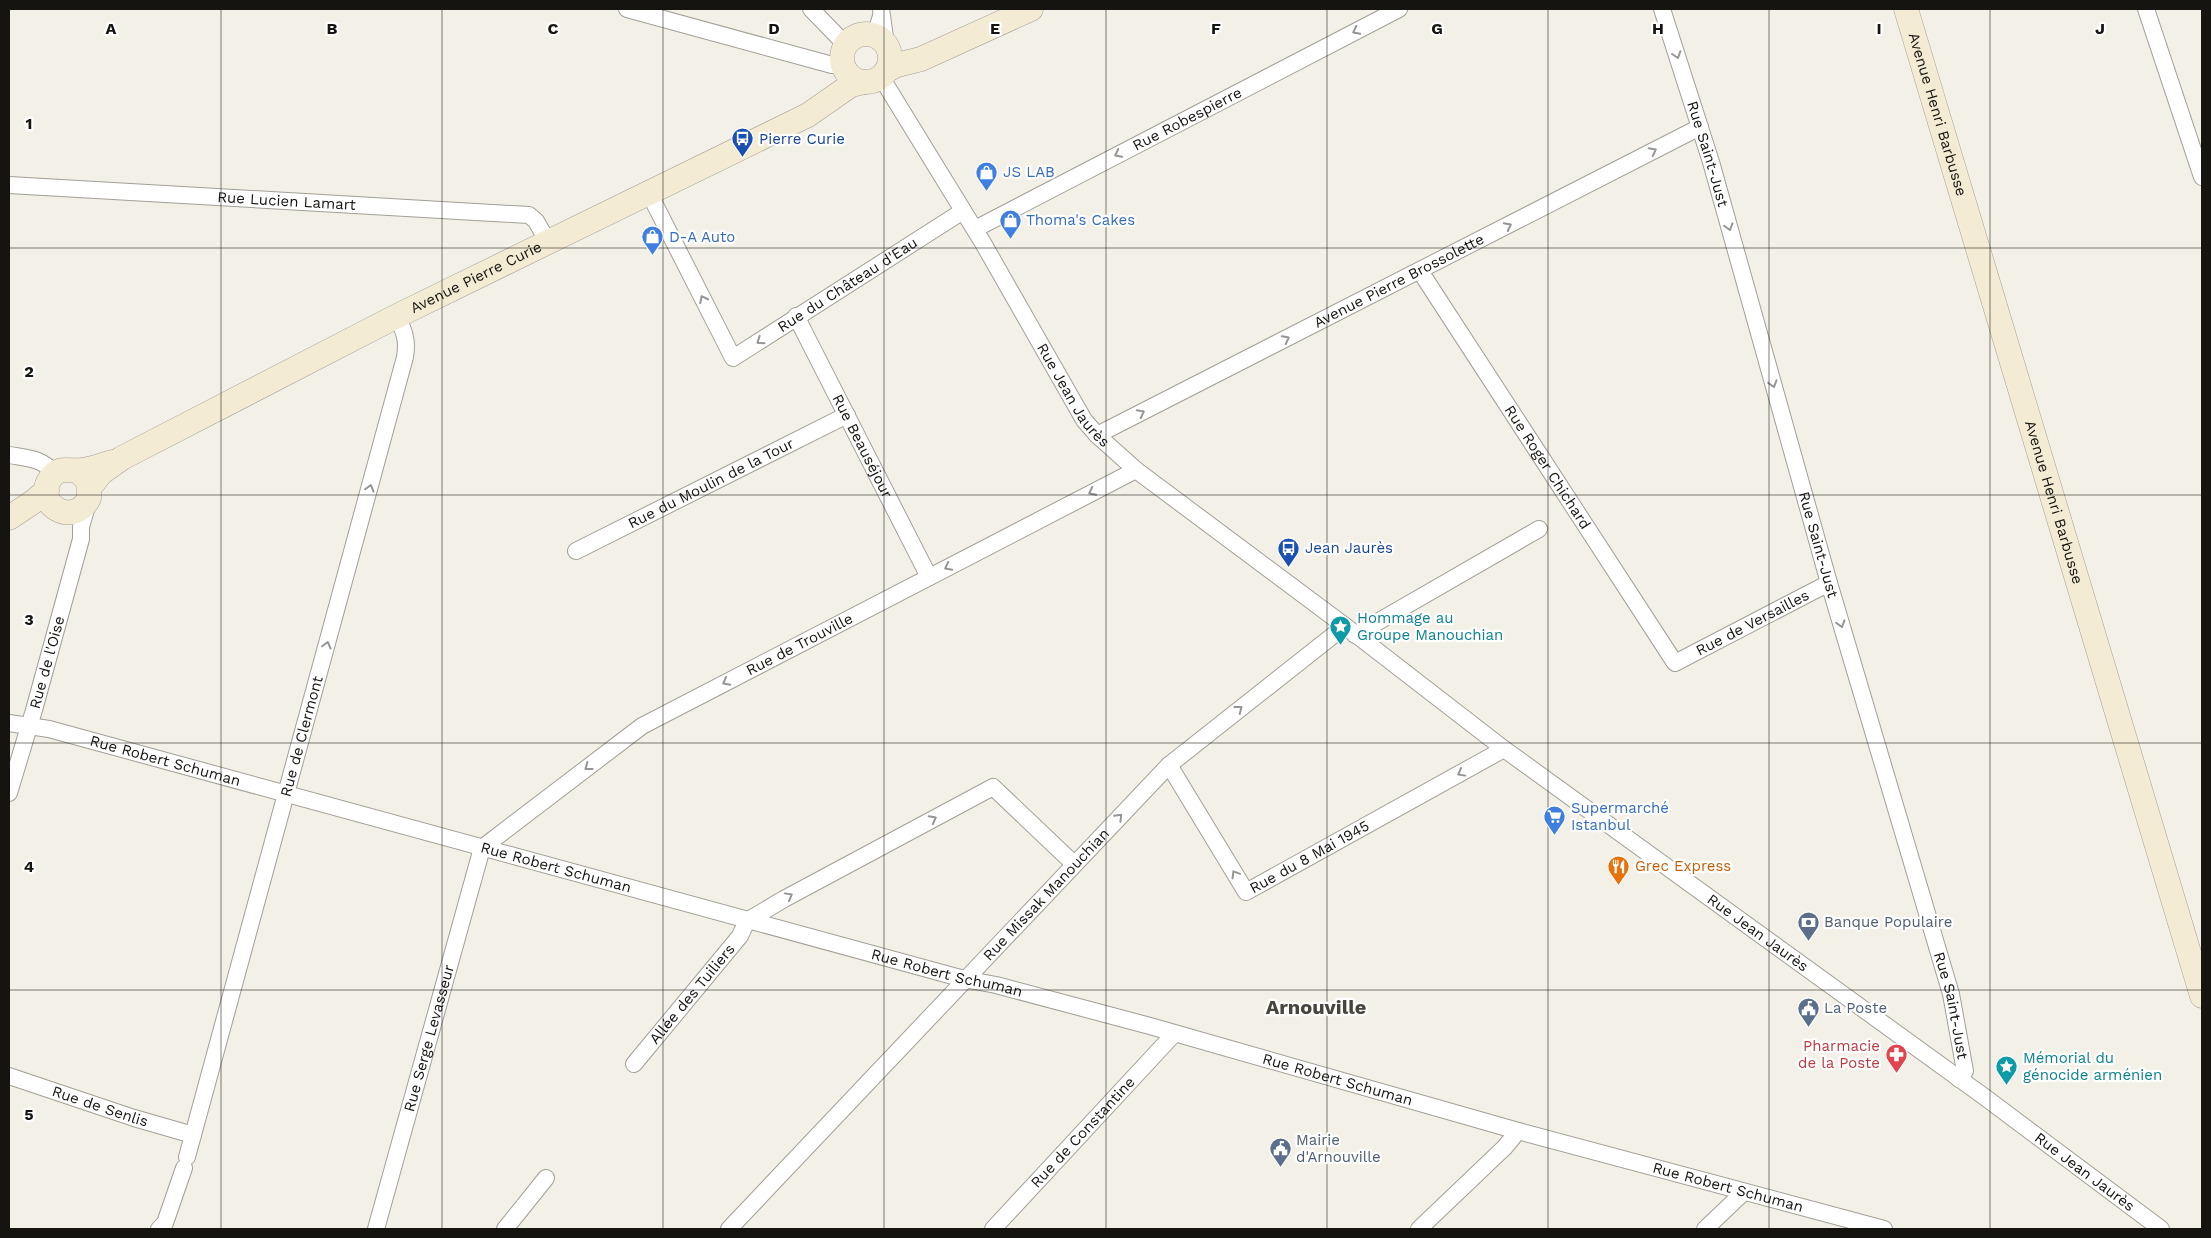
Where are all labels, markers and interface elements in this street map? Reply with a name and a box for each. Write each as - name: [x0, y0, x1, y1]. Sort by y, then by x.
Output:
- text: A: [106, 19, 117, 38]
- text: B: [327, 19, 338, 38]
- text: C: [548, 19, 559, 38]
- text: D: [768, 19, 780, 38]
- text: E: [990, 19, 1000, 38]
- text: F: [1211, 19, 1221, 38]
- text: G: [1431, 19, 1443, 38]
- text: H: [1652, 19, 1664, 38]
- text: I: [1876, 19, 1882, 38]
- text: J: [2095, 19, 2105, 38]
- one-way arrow: [1352, 25, 1361, 35]
- street label: Avenue Henri Barbusse: [1905, 30, 1971, 198]
- one-way arrow: [1671, 51, 1681, 59]
- street label: Rue Robespierre: [1130, 83, 1245, 155]
- street label: Rue Saint-Just: [1683, 99, 1732, 210]
- text: 1: [26, 114, 32, 133]
- bus stop icon: Pierre Curie: [731, 127, 755, 158]
- place label: Pierre Curie: [759, 130, 845, 148]
- one-way arrow: [1648, 147, 1657, 157]
- one-way arrow: [1114, 148, 1123, 158]
- shop icon: JS LAB: [975, 160, 999, 191]
- place label: JS LAB: [1003, 163, 1055, 181]
- street label: Rue Lucien Lamart: [217, 188, 357, 214]
- shop icon: Thoma's Cakes: [998, 208, 1022, 239]
- place label: Thoma's Cakes: [1026, 211, 1135, 229]
- one-way arrow: [1503, 222, 1512, 232]
- one-way arrow: [1723, 223, 1734, 232]
- shop icon: D-A Auto: [641, 225, 665, 256]
- place label: D-A Auto: [669, 228, 735, 246]
- street label: Avenue Pierre Brossolette: [1311, 230, 1487, 332]
- street label: Rue du Château d'Eau: [774, 233, 921, 336]
- street label: Avenue Pierre Curie: [407, 238, 545, 317]
- one-way arrow: [699, 295, 709, 304]
- one-way arrow: [756, 334, 765, 344]
- one-way arrow: [1280, 335, 1289, 345]
- street label: Rue Jean Jaurès: [1033, 340, 1113, 451]
- text: 2: [24, 362, 34, 381]
- one-way arrow: [1767, 380, 1778, 388]
- street label: Rue Beauséjour: [828, 391, 896, 501]
- street label: Rue Roger Chichard: [1501, 402, 1594, 533]
- one-way arrow: [1136, 409, 1145, 419]
- street label: Avenue Henri Barbusse: [2021, 418, 2087, 586]
- street label: Rue du Moulin de la Tour: [625, 434, 797, 532]
- one-way arrow: [364, 485, 374, 493]
- one-way arrow: [1089, 486, 1098, 496]
- street label: Rue Saint-Just: [1795, 489, 1842, 601]
- bus stop icon: Jean Jaurès: [1277, 536, 1301, 567]
- place label: Jean Jaurès: [1305, 539, 1393, 557]
- one-way arrow: [944, 561, 953, 571]
- street label: Rue de Versailles: [1693, 586, 1812, 660]
- street label: Rue de Trouville: [743, 609, 856, 679]
- place label: Hommage au Groupe Manouchian: [1357, 609, 1503, 644]
- text: 3: [24, 610, 34, 629]
- street label: Rue de l'Oise: [26, 614, 68, 711]
- place icon: Hommage au Groupe Manouchian: [1329, 615, 1353, 646]
- one-way arrow: [1836, 620, 1846, 628]
- one-way arrow: [321, 641, 331, 649]
- street label: Rue de Clermont: [277, 673, 327, 799]
- one-way arrow: [723, 676, 732, 686]
- one-way arrow: [1233, 706, 1242, 714]
- street label: Rue Robert Schuman: [88, 732, 243, 790]
- one-way arrow: [584, 761, 594, 770]
- one-way arrow: [1457, 767, 1466, 777]
- place label: Supermarché Istanbul: [1571, 799, 1669, 834]
- supermarket icon: Supermarché Istanbul: [1543, 805, 1567, 836]
- one-way arrow: [1113, 814, 1122, 823]
- one-way arrow: [927, 815, 936, 825]
- street label: Rue du 8 Mai 1945: [1246, 816, 1372, 897]
- street label: Rue Missak Manouchian: [979, 825, 1113, 964]
- street label: Rue Robert Schuman: [479, 838, 633, 897]
- restaurant icon: Grec Express: [1607, 854, 1631, 885]
- text: 4: [24, 857, 34, 876]
- place label: Grec Express: [1635, 857, 1731, 875]
- one-way arrow: [1231, 870, 1241, 879]
- street label: Rue Jean Jaurès: [1704, 890, 1812, 975]
- one-way arrow: [784, 892, 793, 902]
- bank icon: Banque Populaire: [1796, 910, 1820, 941]
- place label: Banque Populaire: [1824, 913, 1952, 931]
- street label: Allée des Tuiliers: [645, 940, 739, 1048]
- street label: Rue Robert Schuman: [869, 945, 1025, 1001]
- street label: Rue Saint-Just: [1930, 950, 1972, 1061]
- street label: Rue Serge Levasseur: [400, 963, 458, 1114]
- district label: Arnouville: [1266, 995, 1366, 1019]
- public building icon: La Poste: [1796, 996, 1820, 1027]
- place label: La Poste: [1824, 999, 1887, 1017]
- place label: Pharmacie de la Poste: [1798, 1037, 1880, 1072]
- pharmacy icon: Pharmacie de la Poste: [1884, 1043, 1908, 1074]
- place label: Mémorial du génocide arménien: [2023, 1049, 2162, 1084]
- street label: Rue Robert Schuman: [1260, 1050, 1415, 1110]
- place icon: Mémorial du génocide arménien: [1995, 1055, 2019, 1086]
- street label: Rue de Constantine: [1027, 1073, 1139, 1191]
- street label: Rue de Senlis: [50, 1082, 150, 1131]
- text: 5: [24, 1105, 34, 1124]
- street label: Rue Jean Jaurès: [2031, 1129, 2138, 1215]
- place label: Mairie d'Arnouville: [1296, 1131, 1381, 1166]
- public building icon: Mairie d'Arnouville: [1268, 1137, 1292, 1168]
- street label: Rue Robert Schuman: [1651, 1158, 1805, 1216]

